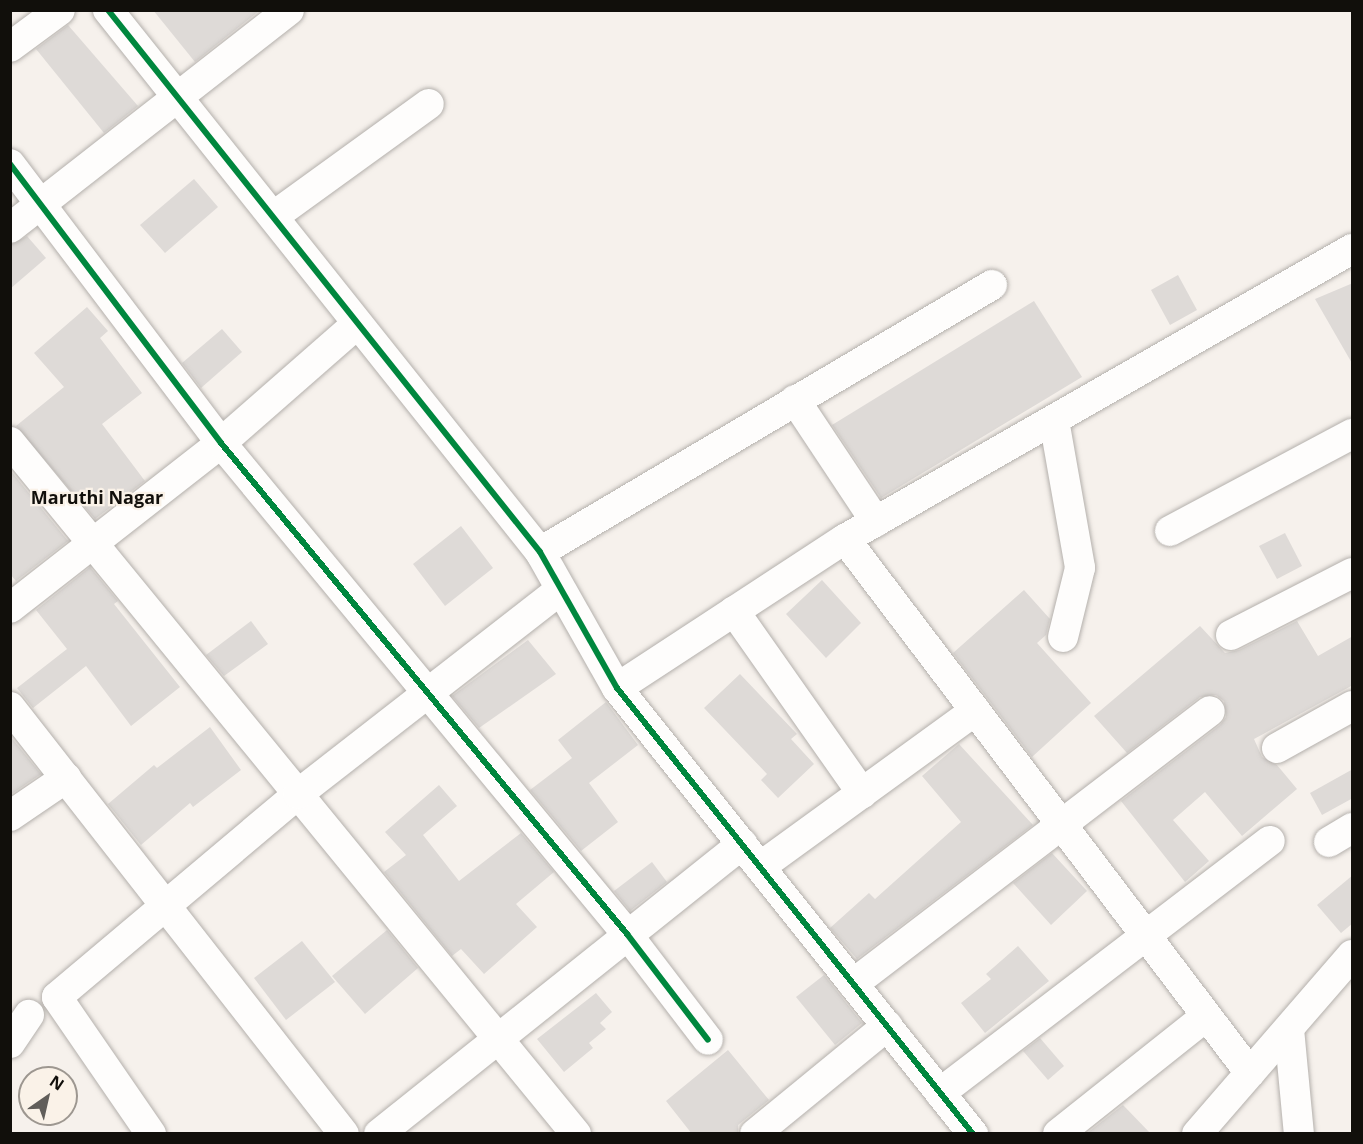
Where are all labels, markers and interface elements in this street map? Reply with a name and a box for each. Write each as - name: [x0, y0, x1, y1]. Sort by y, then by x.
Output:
- district label: Maruthi Nagar: [31, 486, 163, 508]
- north arrow: [18, 1066, 78, 1126]
- text: N: [45, 1070, 68, 1095]

